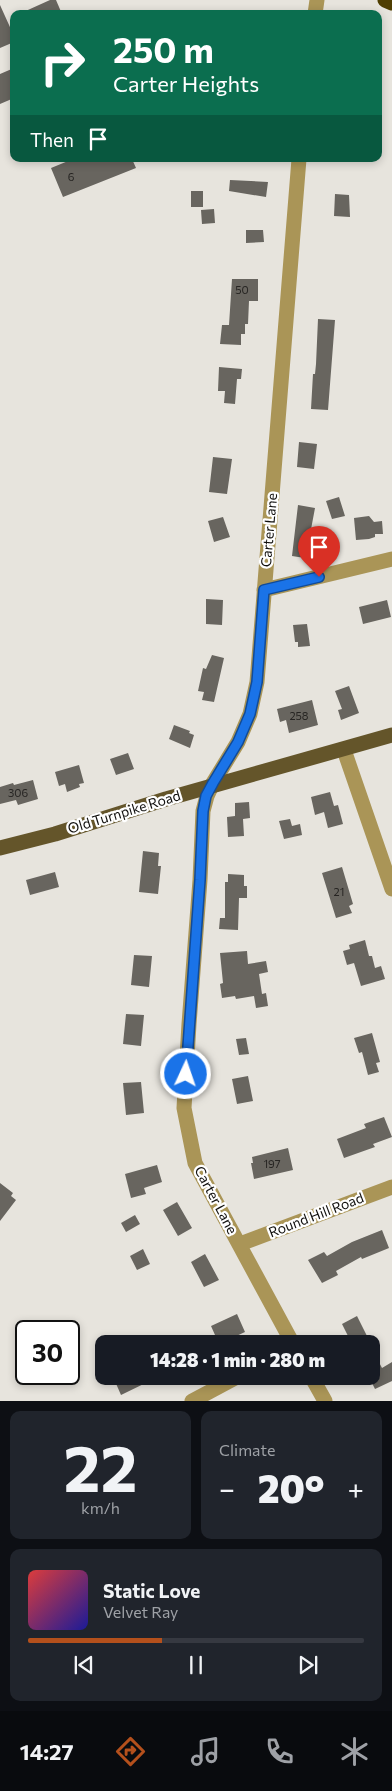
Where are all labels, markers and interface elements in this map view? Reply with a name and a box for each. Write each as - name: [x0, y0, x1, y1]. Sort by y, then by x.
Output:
- text: 250 m: [113, 27, 214, 70]
- icon: right: [30, 30, 95, 95]
- text: Carter Heights: [113, 70, 259, 97]
- icon: arrive: [84, 125, 112, 153]
- text: Then: [30, 128, 74, 151]
- house number: 6: [68, 170, 75, 183]
- house number: 50: [235, 283, 249, 296]
- street label: Carter Lane: [257, 492, 280, 568]
- pin: [298, 526, 340, 577]
- icon: arrive: [305, 533, 333, 561]
- house number: 258: [289, 709, 309, 722]
- house number: 306: [8, 786, 28, 799]
- street label: Old Turnpike Road: [65, 786, 182, 837]
- house number: 21: [334, 885, 344, 898]
- position arrow: [159, 1047, 211, 1099]
- house number: 197: [263, 1157, 281, 1170]
- street label: Carter Lane: [191, 1163, 241, 1237]
- street label: Round Hill Road: [266, 1189, 366, 1240]
- speed limit sign: 30: [15, 1320, 80, 1385]
- text: 14:28 · 1 min · 280 m: [150, 1348, 325, 1371]
- text: 22: [64, 1426, 137, 1505]
- text: Climate: [219, 1440, 275, 1459]
- text: 20°: [258, 1464, 325, 1511]
- text: −: [219, 1471, 235, 1505]
- text: +: [348, 1471, 364, 1505]
- text: km/h: [81, 1498, 120, 1517]
- text: Static Love: [103, 1579, 200, 1602]
- text: Velvet Ray: [103, 1602, 178, 1621]
- icon: previous: [70, 1651, 98, 1679]
- icon: pause: [182, 1651, 210, 1679]
- icon: next: [294, 1651, 322, 1679]
- icon: directions: [113, 1734, 148, 1769]
- icon: music: [188, 1734, 223, 1769]
- icon: phone: [262, 1734, 297, 1769]
- icon: climate: [337, 1734, 372, 1769]
- text: 14:27: [20, 1738, 74, 1765]

